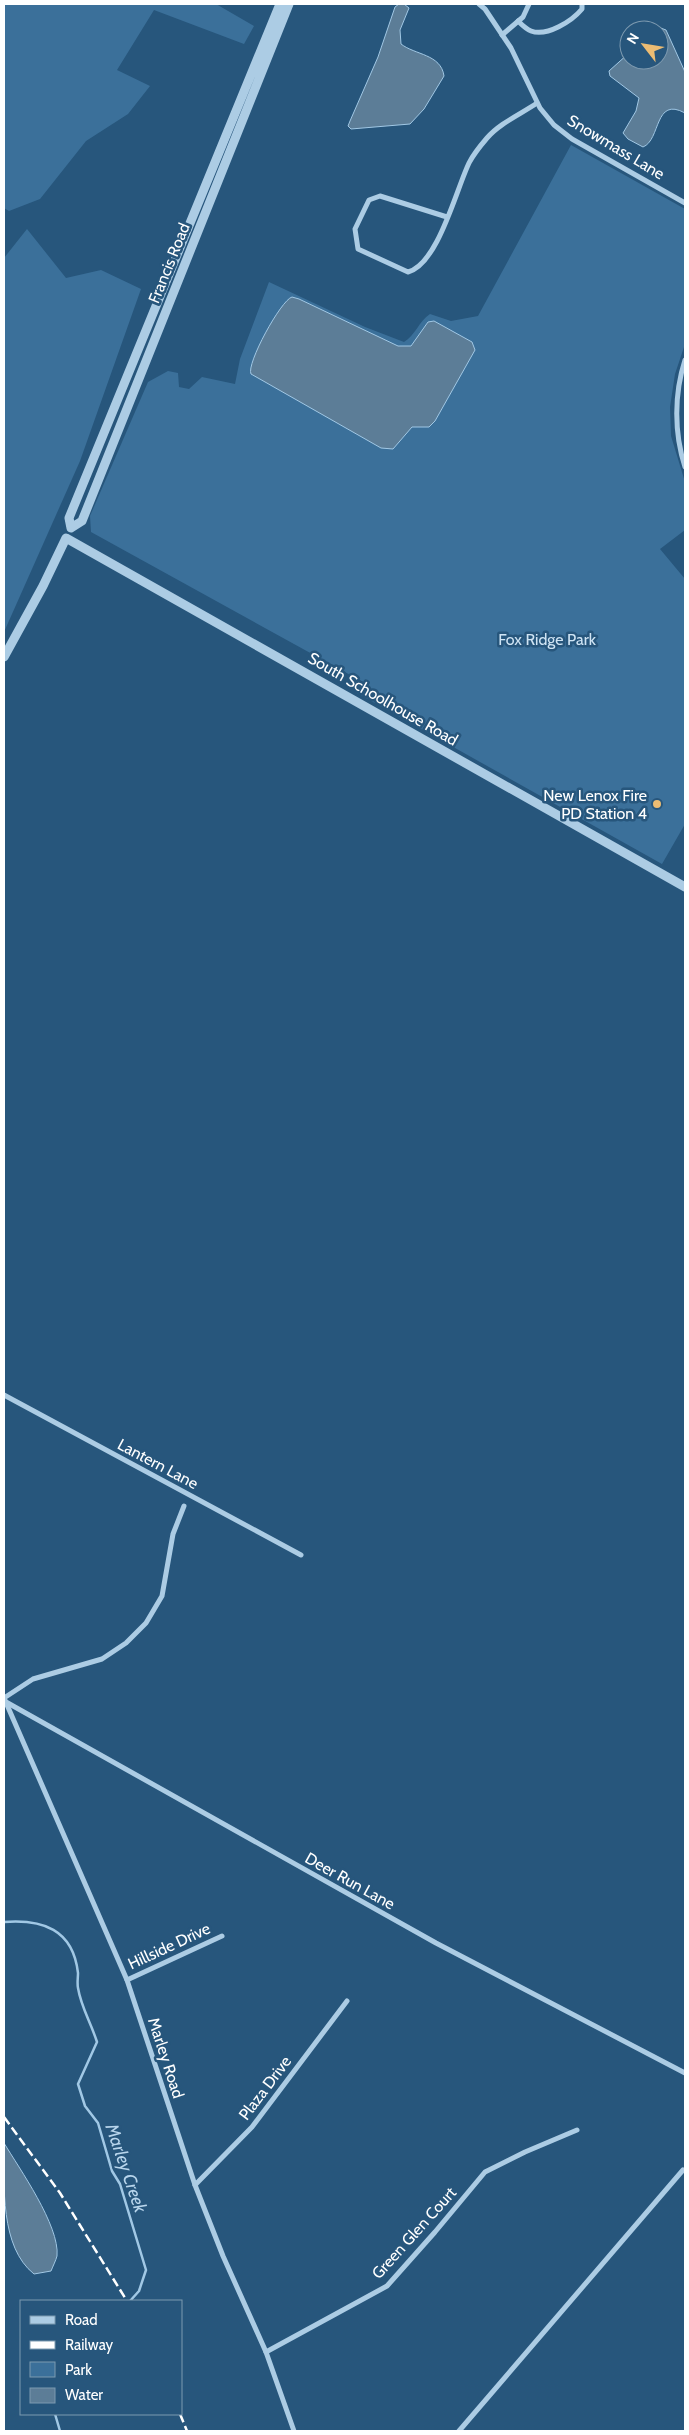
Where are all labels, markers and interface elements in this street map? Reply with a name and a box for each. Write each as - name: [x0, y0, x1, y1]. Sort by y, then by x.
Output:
- north arrow: [619, 20, 669, 70]
- text: N: [623, 29, 643, 47]
- street label: Snowmass Lane: [564, 111, 668, 183]
- street label: Francis Road: [144, 220, 194, 306]
- park label: Fox Ridge Park: [498, 630, 597, 649]
- street label: South Schoolhouse Road: [305, 648, 461, 750]
- place label: New Lenox Fire PD Station 4: [543, 786, 647, 823]
- marker: New Lenox Fire PD Station 4: [651, 798, 663, 810]
- street label: Lantern Lane: [114, 1435, 202, 1493]
- street label: Deer Run Lane: [302, 1848, 398, 1914]
- street label: Hillside Drive: [125, 1919, 213, 1973]
- street label: Marley Road: [144, 2015, 188, 2101]
- street label: Plaza Drive: [235, 2052, 295, 2124]
- water label: Marley Creek: [100, 2120, 152, 2217]
- street label: Green Glen Court: [368, 2183, 461, 2283]
- legend: [20, 2300, 182, 2415]
- text: Road: [65, 2311, 98, 2329]
- text: Railway: [65, 2336, 114, 2354]
- text: Park: [65, 2361, 92, 2379]
- text: Water: [65, 2386, 103, 2404]

